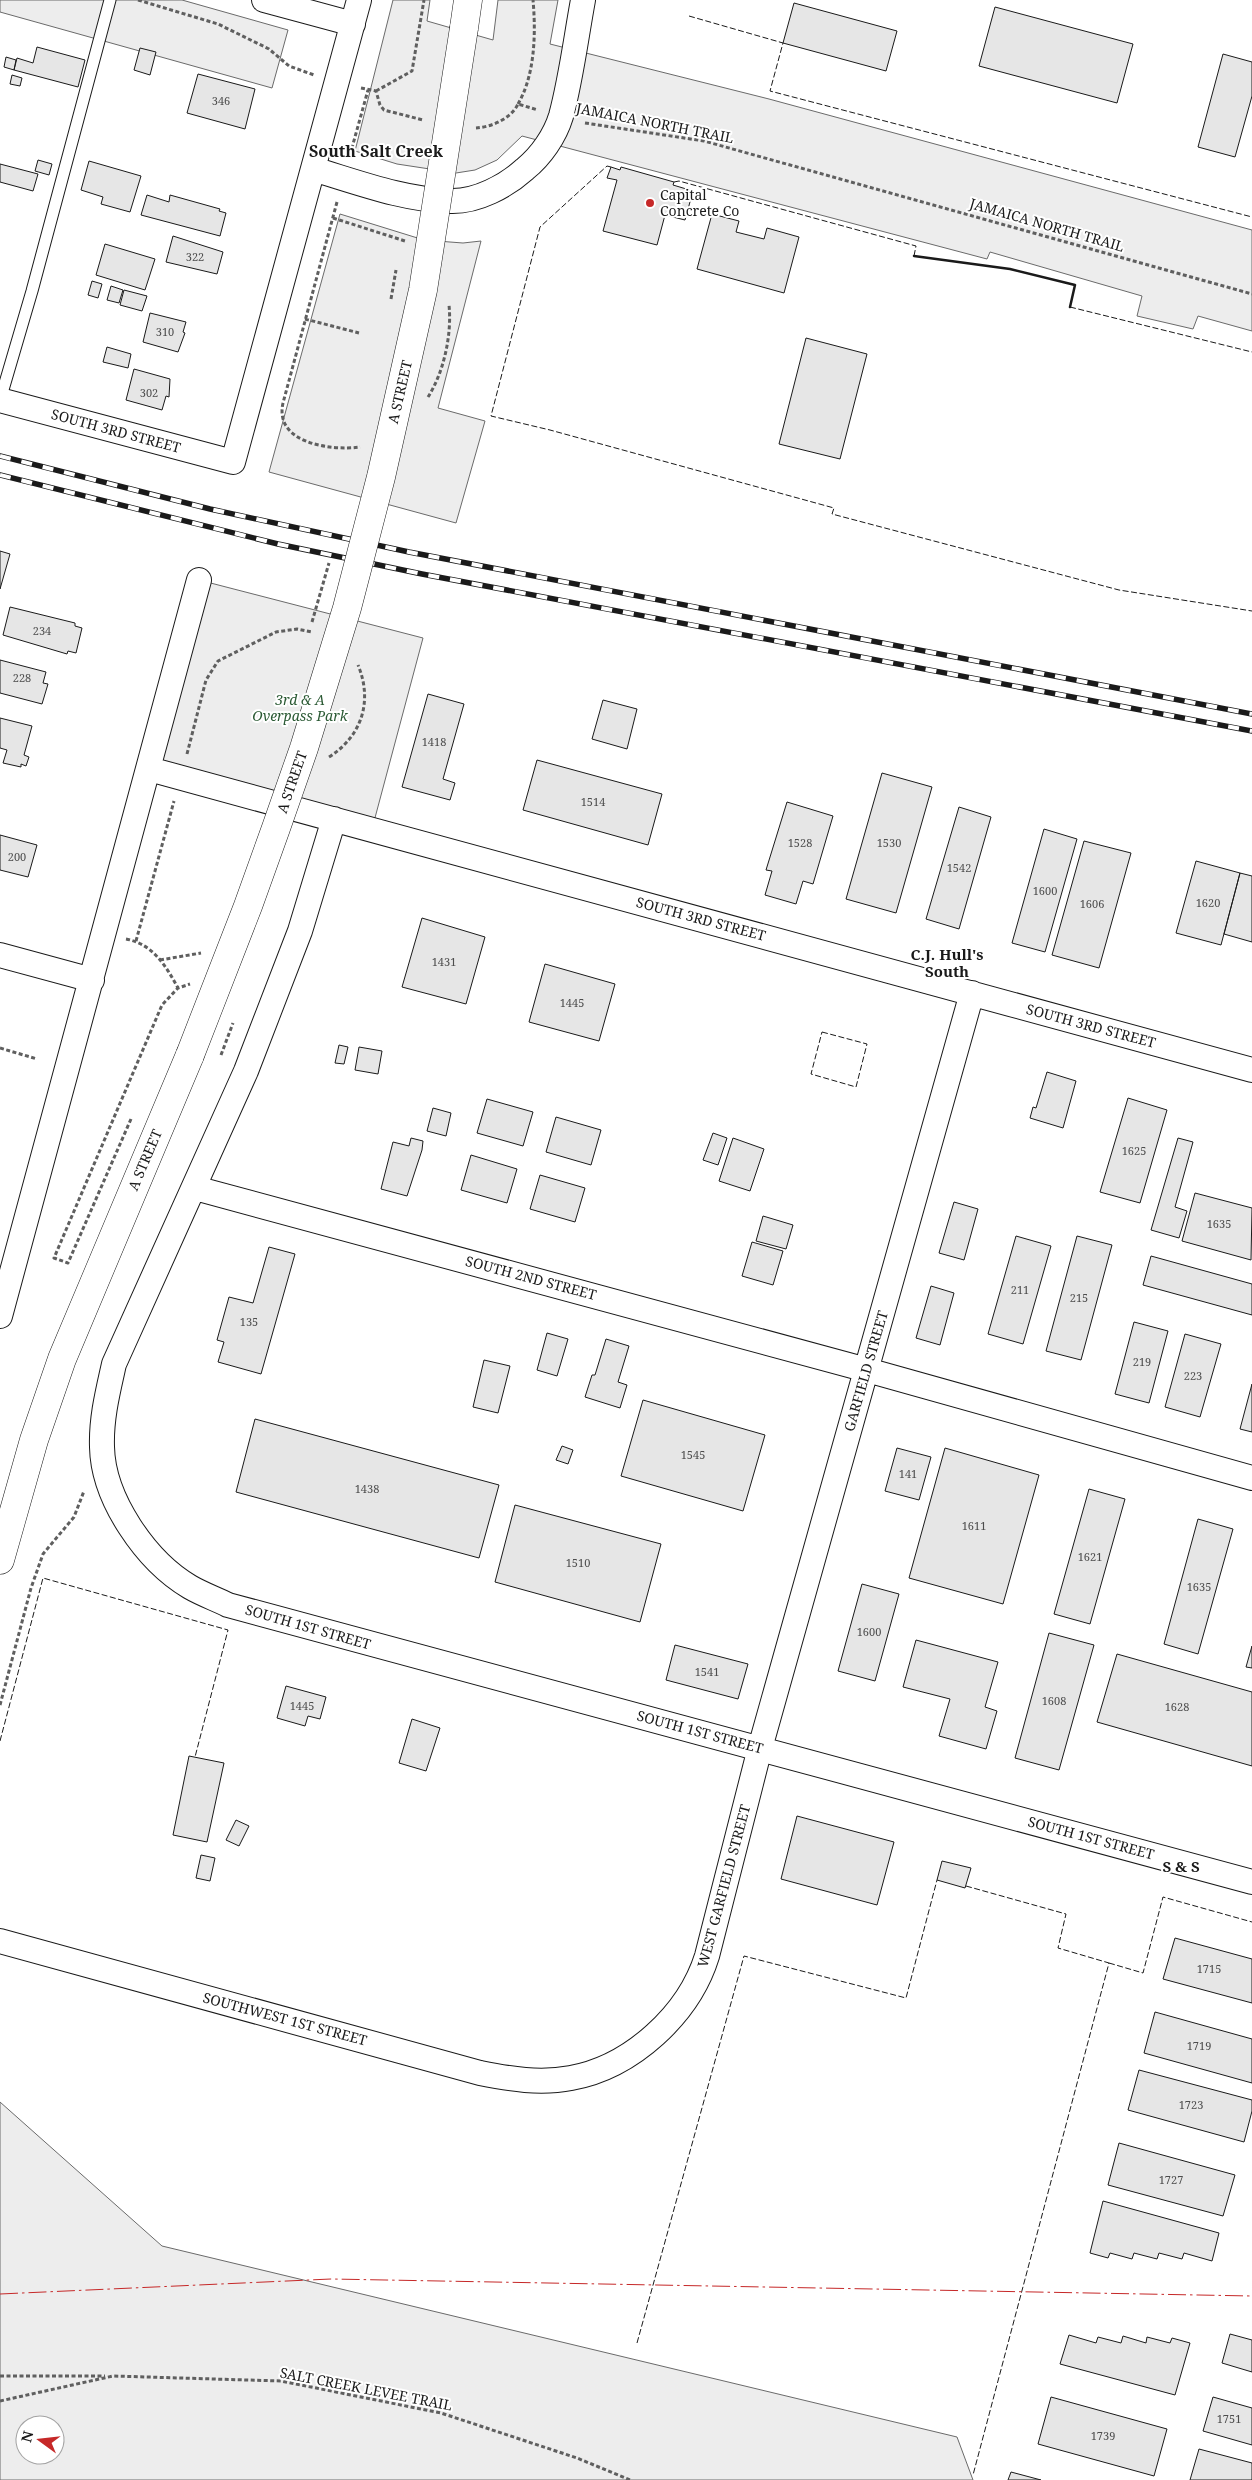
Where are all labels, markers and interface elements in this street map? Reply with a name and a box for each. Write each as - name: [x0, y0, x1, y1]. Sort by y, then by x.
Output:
- house number: 346: [212, 93, 230, 108]
- street label: JAMAICA NORTH TRAIL: [574, 98, 736, 147]
- district label: South Salt Creek: [309, 140, 444, 162]
- place label: Capital Concrete Co: [660, 185, 739, 220]
- street label: JAMAICA NORTH TRAIL: [967, 193, 1127, 256]
- marker: Capital Concrete Co: [644, 197, 656, 209]
- house number: 322: [186, 249, 204, 264]
- house number: 310: [156, 324, 174, 339]
- street label: A STREET: [383, 358, 416, 426]
- house number: 302: [140, 385, 158, 400]
- street label: SOUTH 3RD STREET: [49, 404, 183, 457]
- house number: 234: [33, 623, 51, 638]
- house number: 228: [13, 670, 31, 685]
- park label: 3rd & A Overpass Park: [252, 690, 349, 725]
- house number: 1418: [422, 734, 446, 749]
- street label: A STREET: [272, 748, 311, 815]
- house number: 1514: [581, 794, 605, 809]
- house number: 1528: [788, 835, 812, 850]
- house number: 1530: [877, 835, 901, 850]
- house number: 200: [8, 849, 26, 864]
- house number: 1542: [947, 860, 971, 875]
- house number: 1600: [1033, 883, 1057, 898]
- street label: SOUTH 3RD STREET: [634, 892, 768, 945]
- house number: 1620: [1196, 895, 1220, 910]
- house number: 1606: [1080, 896, 1104, 911]
- district label: C.J. Hull's South: [910, 944, 984, 981]
- house number: 1431: [432, 954, 456, 969]
- house number: 1445: [560, 995, 584, 1010]
- street label: SOUTH 3RD STREET: [1024, 999, 1158, 1052]
- street label: A STREET: [123, 1126, 166, 1193]
- house number: 1625: [1122, 1143, 1146, 1158]
- house number: 1635: [1207, 1216, 1231, 1231]
- street label: SOUTH 2ND STREET: [464, 1251, 599, 1304]
- house number: 211: [1011, 1282, 1029, 1297]
- house number: 215: [1070, 1290, 1088, 1305]
- street label: GARFIELD STREET: [839, 1308, 892, 1433]
- house number: 135: [240, 1314, 258, 1329]
- house number: 219: [1133, 1354, 1151, 1369]
- house number: 223: [1184, 1368, 1202, 1383]
- house number: 1545: [681, 1447, 705, 1462]
- house number: 141: [899, 1466, 917, 1481]
- house number: 1438: [355, 1481, 379, 1496]
- house number: 1611: [962, 1518, 986, 1533]
- house number: 1621: [1078, 1549, 1102, 1564]
- house number: 1510: [566, 1555, 590, 1570]
- house number: 1635: [1187, 1579, 1211, 1594]
- street label: SOUTH 1ST STREET: [243, 1599, 374, 1654]
- house number: 1600: [857, 1624, 881, 1639]
- house number: 1541: [695, 1664, 719, 1679]
- house number: 1608: [1042, 1693, 1066, 1708]
- house number: 1445: [290, 1698, 314, 1713]
- house number: 1628: [1165, 1699, 1189, 1714]
- street label: SOUTH 1ST STREET: [635, 1706, 766, 1758]
- street label: WEST GARFIELD STREET: [693, 1802, 755, 1969]
- street label: SOUTH 1ST STREET: [1026, 1812, 1157, 1864]
- district label: S & S: [1162, 1856, 1200, 1876]
- house number: 1715: [1197, 1961, 1221, 1976]
- street label: SOUTHWEST 1ST STREET: [201, 1987, 370, 2050]
- house number: 1719: [1187, 2038, 1211, 2053]
- house number: 1723: [1179, 2097, 1203, 2112]
- house number: 1727: [1159, 2172, 1183, 2187]
- street label: SALT CREEK LEVEE TRAIL: [278, 2362, 454, 2415]
- house number: 1751: [1217, 2411, 1241, 2426]
- north arrow: [15, 2415, 65, 2465]
- house number: 1739: [1091, 2428, 1115, 2443]
- text: N: [16, 2429, 38, 2444]

